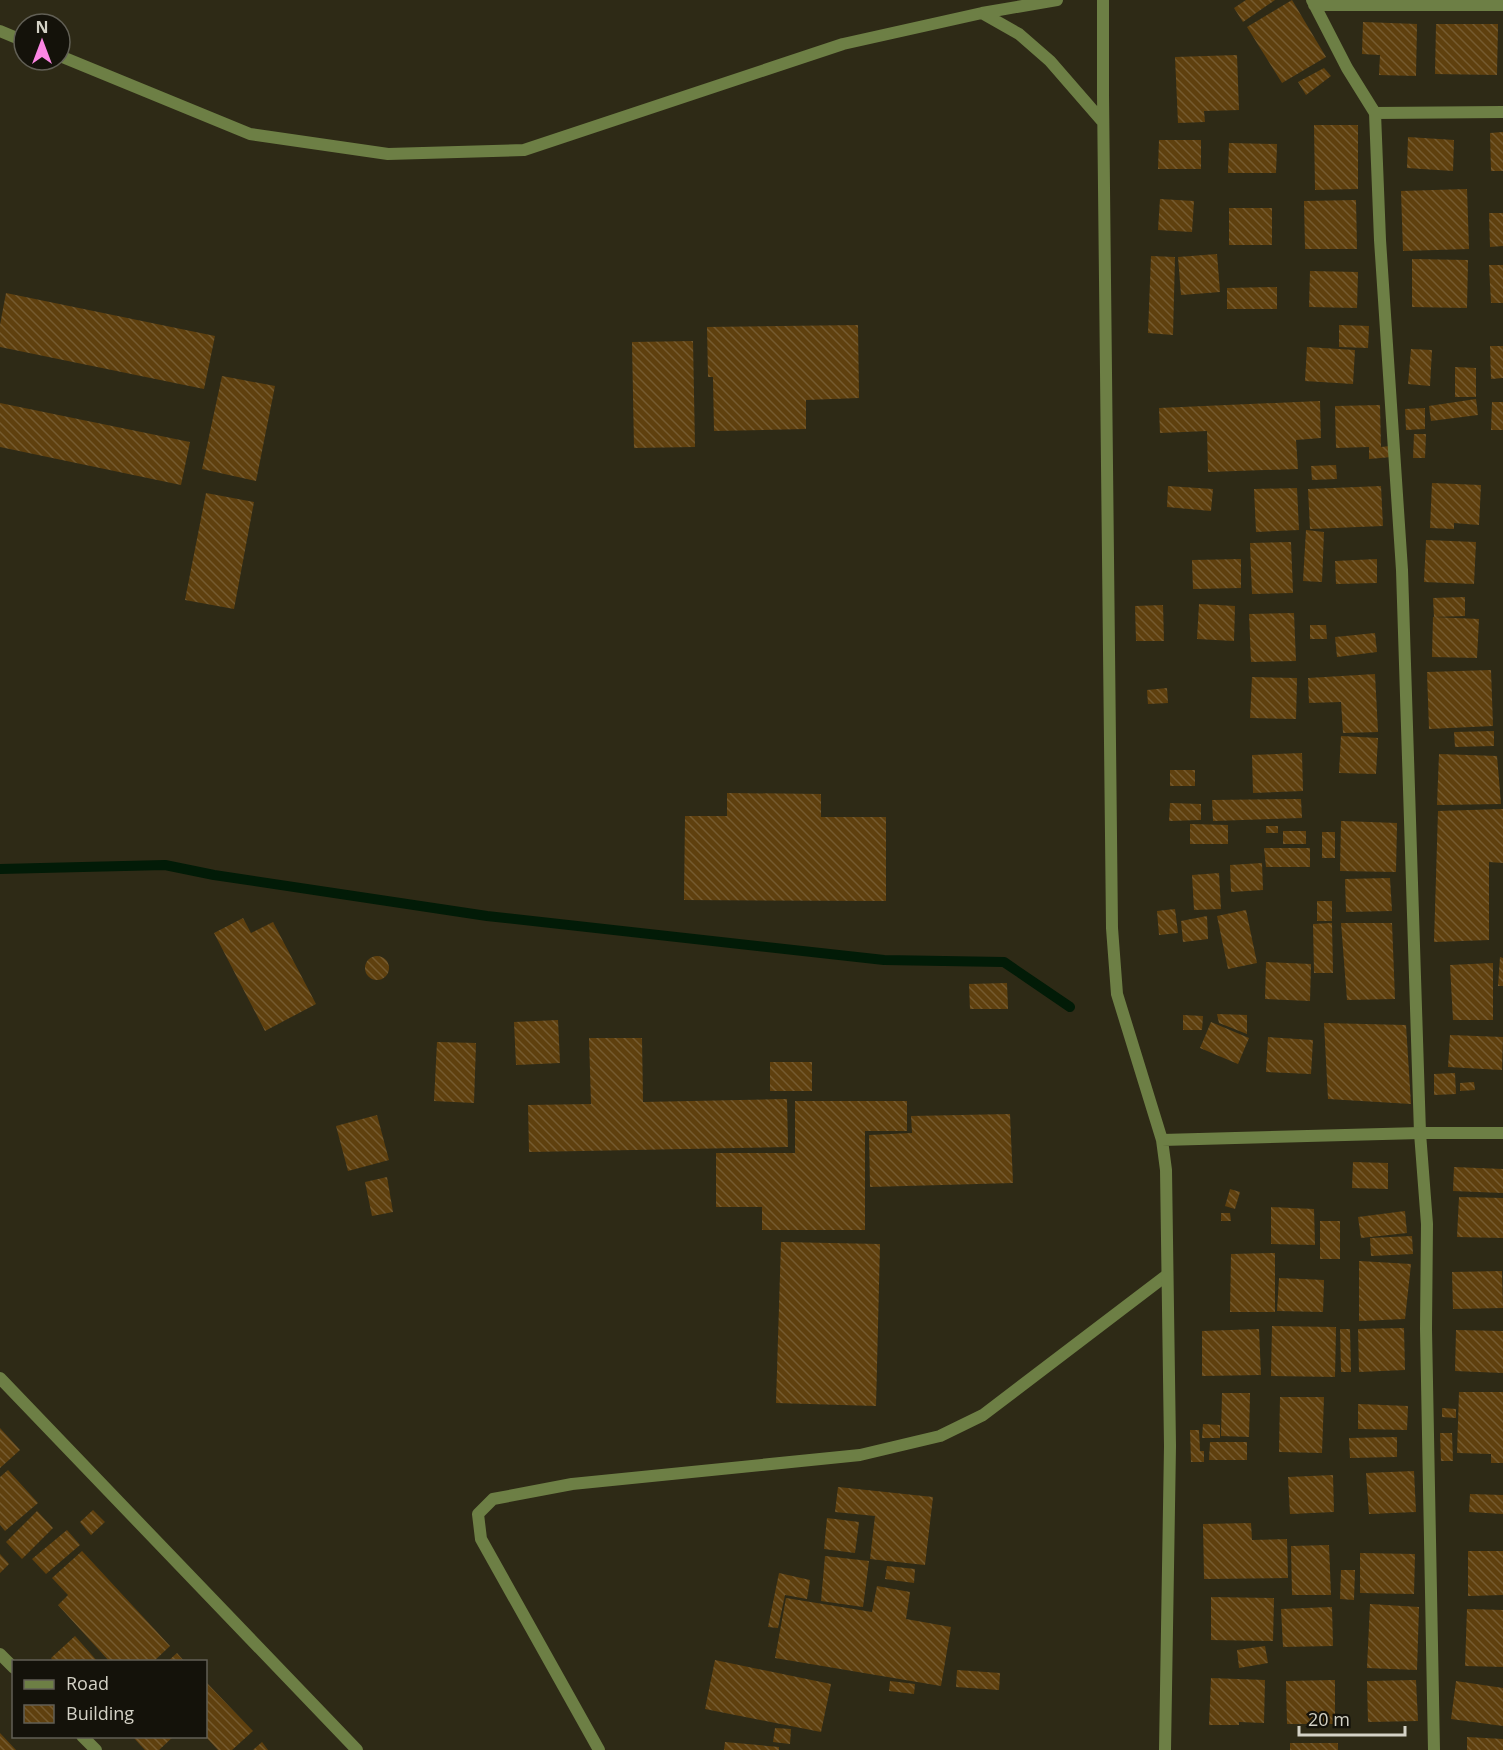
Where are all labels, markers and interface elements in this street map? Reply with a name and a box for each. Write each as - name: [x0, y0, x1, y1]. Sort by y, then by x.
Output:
- north arrow: [12, 12, 72, 72]
- text: N: [35, 16, 49, 38]
- legend: [12, 1660, 207, 1738]
- text: Road: [66, 1671, 109, 1695]
- scale bar: [1299, 1699, 1406, 1737]
- text: Building: [66, 1701, 134, 1725]
- text: 20 m: [1308, 1707, 1350, 1731]

